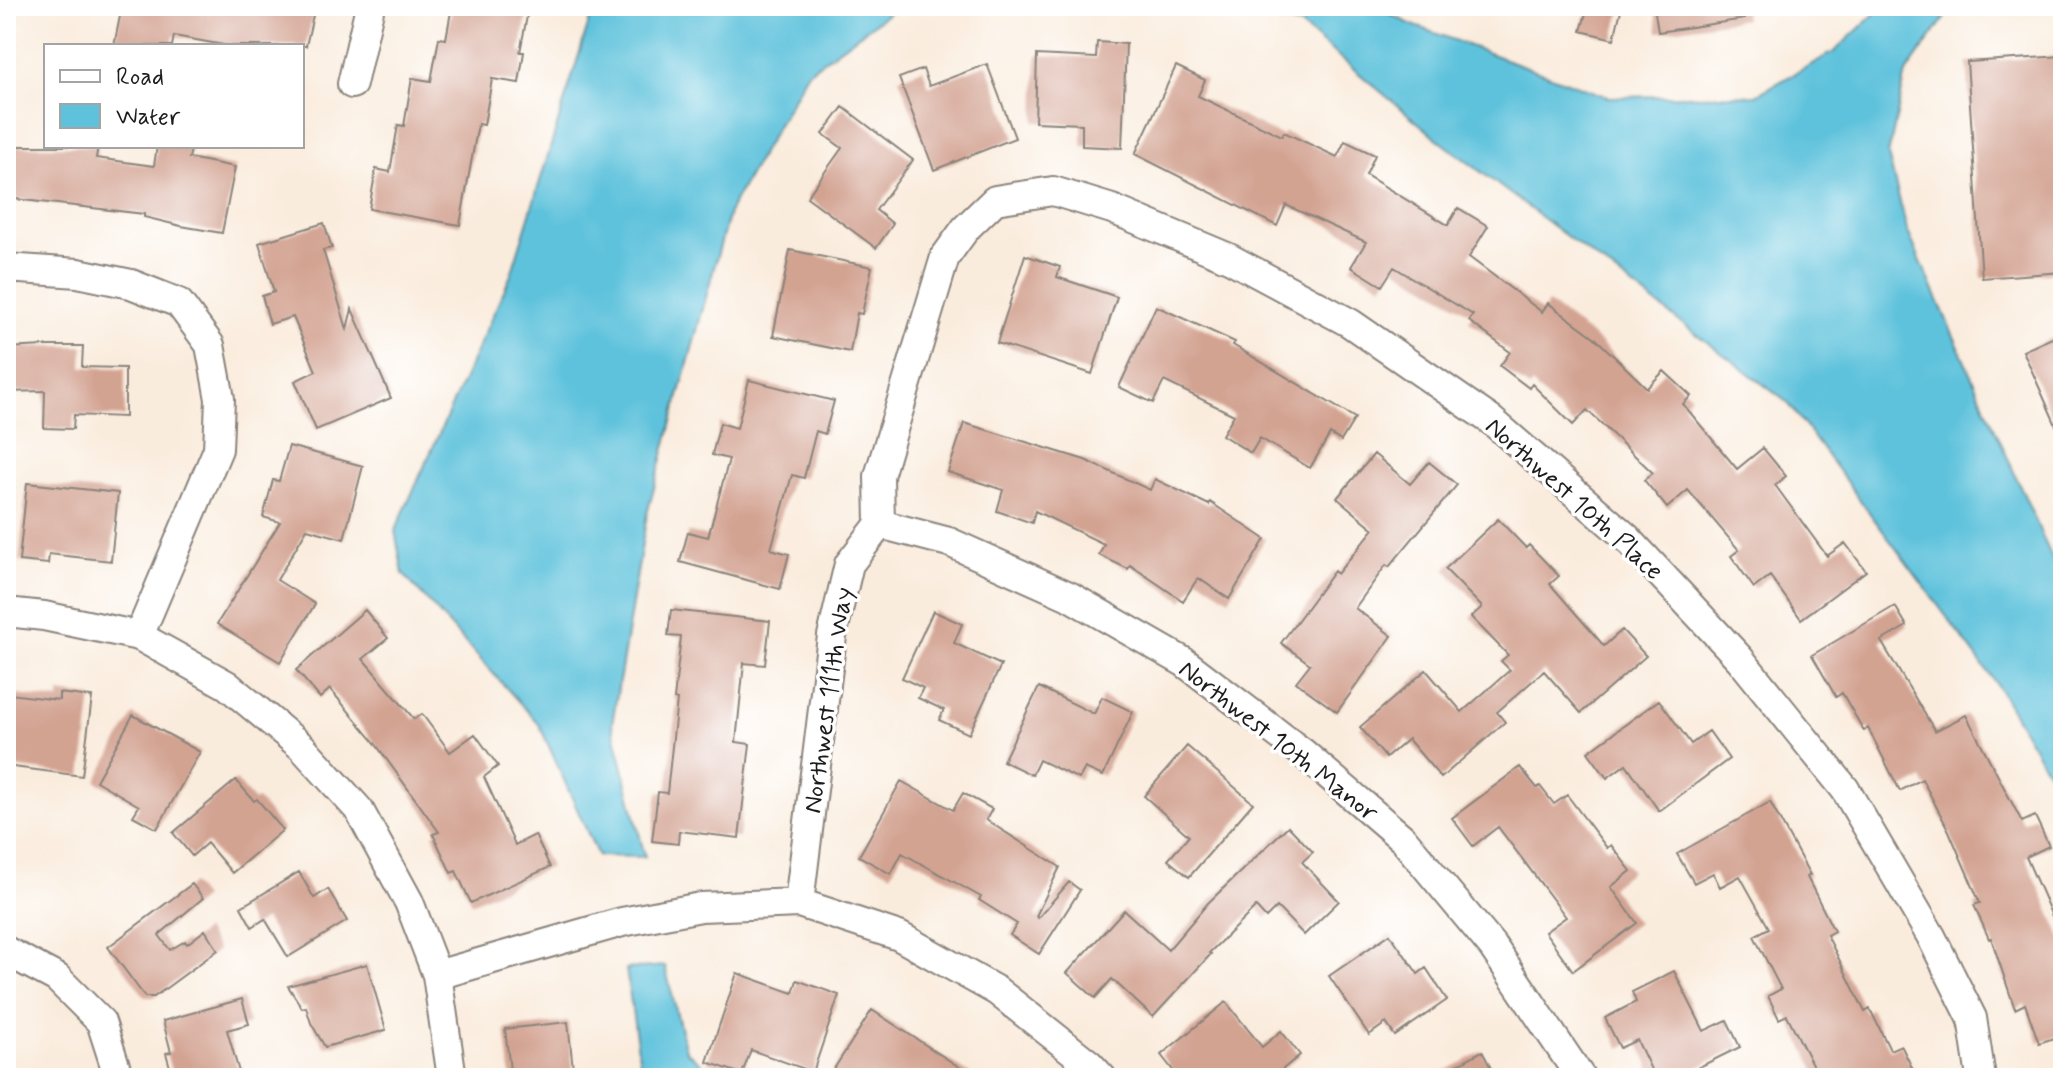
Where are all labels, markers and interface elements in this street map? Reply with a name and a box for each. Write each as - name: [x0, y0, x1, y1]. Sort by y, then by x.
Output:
- legend: [44, 44, 304, 148]
- text: Road: [116, 62, 164, 93]
- text: Water: [116, 102, 181, 133]
- street label: Northwest 10th Place: [1477, 410, 1670, 589]
- street label: Northwest 111th Way: [796, 585, 862, 816]
- street label: Northwest 10th Manor: [1171, 653, 1385, 831]

